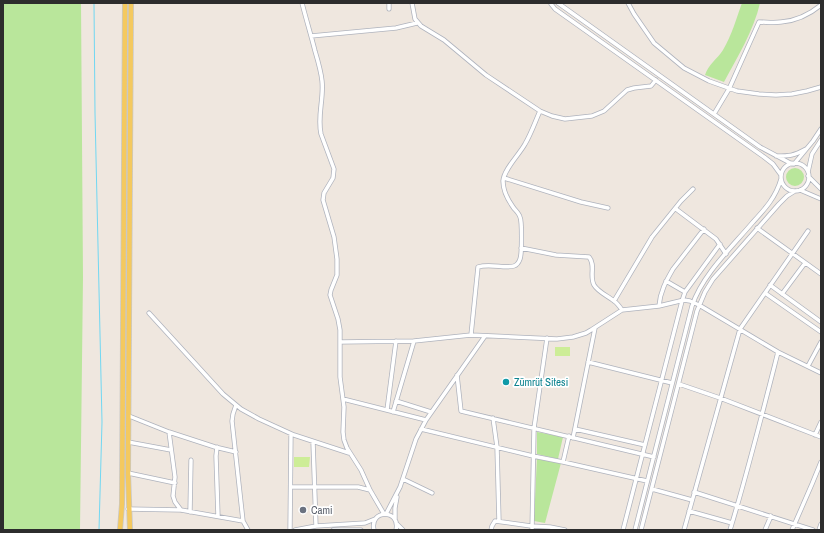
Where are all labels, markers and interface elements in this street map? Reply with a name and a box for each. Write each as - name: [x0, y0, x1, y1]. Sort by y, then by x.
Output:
- place label: Zümrüt Sitesi: [514, 375, 568, 389]
- marker: Zümrüt Sitesi: [501, 377, 511, 387]
- place label: Cami: [311, 503, 333, 517]
- marker: Cami: [298, 505, 308, 515]

